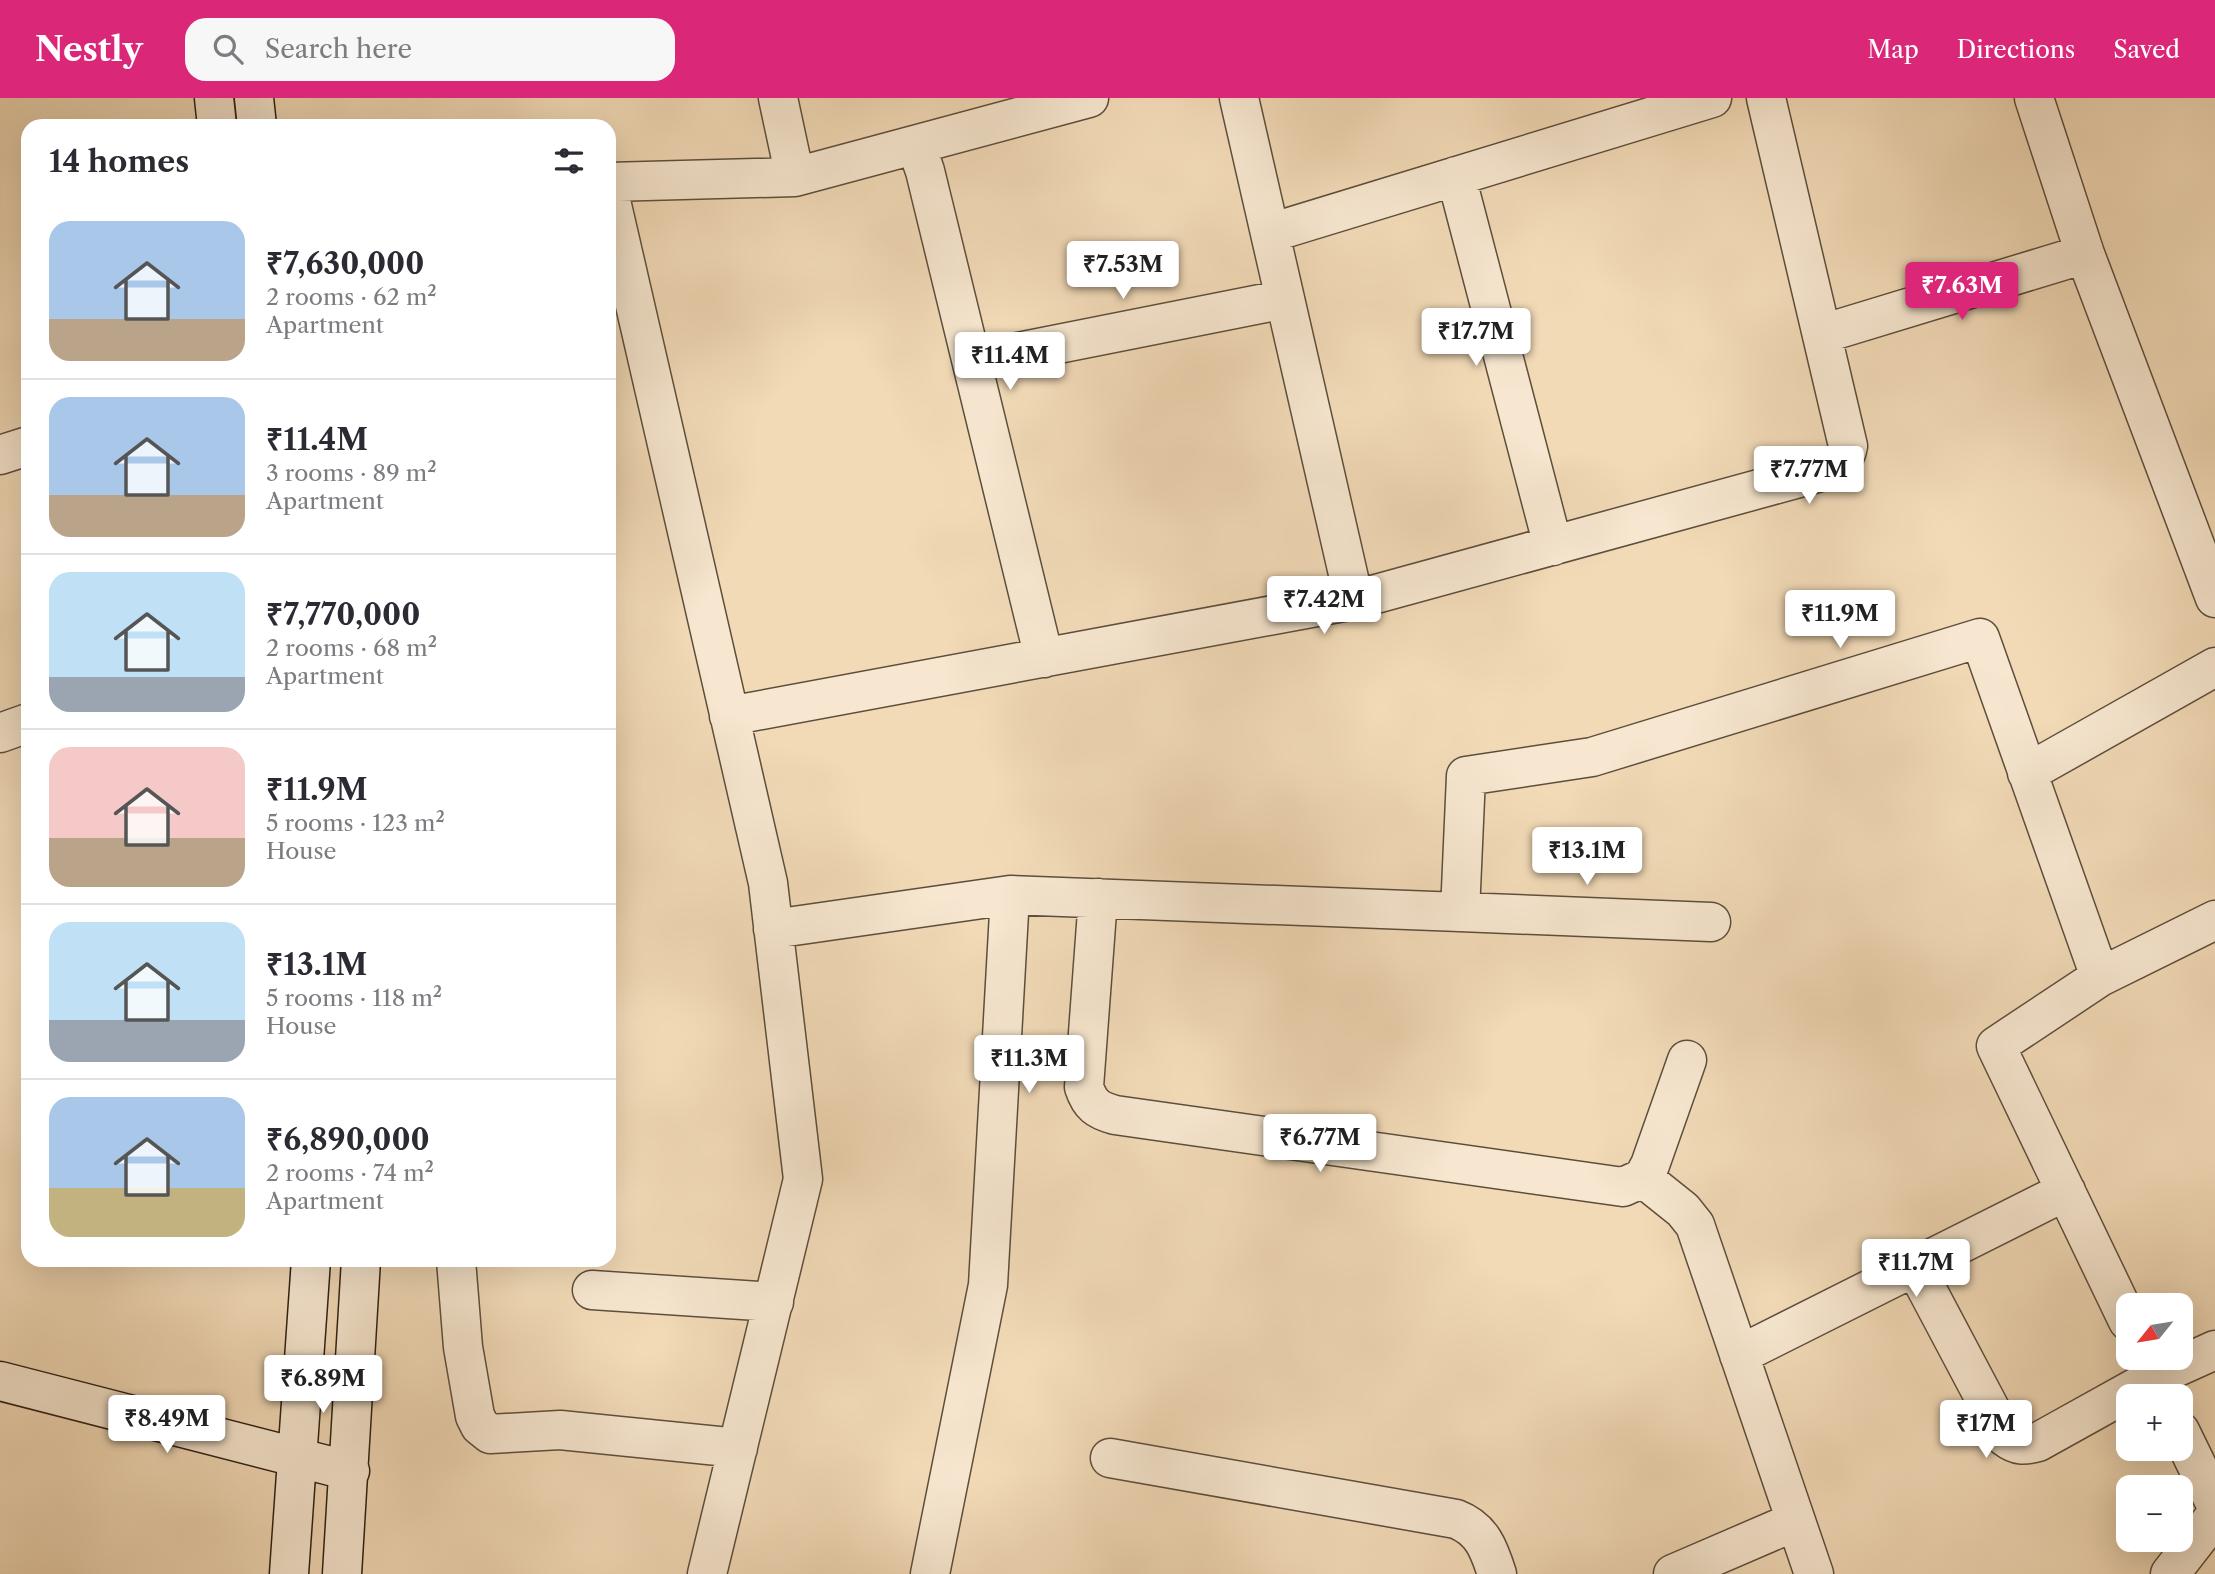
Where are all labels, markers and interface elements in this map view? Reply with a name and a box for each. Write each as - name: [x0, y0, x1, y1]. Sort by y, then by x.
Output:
- search box: [185, 18, 675, 81]
- text: Nestly: [35, 29, 143, 70]
- icon: search: [209, 30, 247, 68]
- text: Search here: [265, 33, 412, 65]
- text: Map: [1867, 35, 1919, 64]
- text: Directions: [1957, 35, 2075, 64]
- text: Saved: [2113, 35, 2180, 64]
- icon: filters: [550, 142, 588, 180]
- text: 14 homes: [49, 143, 189, 180]
- pin: ₹7.53M: [1066, 242, 1180, 301]
- text: ₹7,630,000: [266, 245, 424, 282]
- icon: home: [105, 249, 189, 333]
- text: ₹7.53M: [1083, 250, 1163, 278]
- pin: ₹7.63M: [1905, 262, 2019, 322]
- text: ₹7.63M: [1921, 271, 2003, 299]
- text: 2 rooms · 62 m²: [266, 283, 437, 311]
- pin: ₹17.7M: [1419, 308, 1533, 368]
- text: Apartment: [266, 311, 384, 339]
- text: ₹17.7M: [1438, 317, 1514, 345]
- pin: ₹11.4M: [953, 332, 1067, 392]
- text: ₹11.4M: [971, 341, 1049, 369]
- text: ₹11.4M: [266, 421, 368, 458]
- icon: home: [105, 425, 189, 509]
- pin: ₹7.77M: [1752, 446, 1866, 506]
- text: ₹7.77M: [1770, 455, 1848, 483]
- text: 3 rooms · 89 m²: [266, 459, 437, 487]
- text: Apartment: [266, 487, 384, 515]
- pin: ₹7.42M: [1267, 576, 1381, 636]
- text: ₹7.42M: [1283, 585, 1365, 613]
- pin: ₹11.9M: [1783, 590, 1897, 650]
- text: ₹7,770,000: [266, 596, 420, 633]
- text: ₹11.9M: [1801, 599, 1879, 627]
- icon: home: [105, 600, 189, 684]
- text: 2 rooms · 68 m²: [266, 634, 437, 662]
- text: Apartment: [266, 662, 384, 690]
- text: ₹11.9M: [266, 771, 368, 808]
- icon: home: [105, 775, 189, 859]
- text: 5 rooms · 123 m²: [266, 809, 445, 837]
- pin: ₹13.1M: [1530, 828, 1644, 887]
- text: ₹13.1M: [1548, 836, 1626, 864]
- text: House: [266, 837, 336, 865]
- text: ₹13.1M: [266, 946, 367, 983]
- icon: home: [105, 950, 189, 1034]
- text: 5 rooms · 118 m²: [266, 984, 442, 1012]
- text: House: [266, 1012, 336, 1040]
- pin: ₹11.3M: [972, 1035, 1086, 1095]
- text: ₹11.3M: [990, 1044, 1068, 1072]
- pin: ₹6.77M: [1263, 1114, 1377, 1174]
- text: ₹6,890,000: [266, 1121, 430, 1158]
- text: ₹6.77M: [1279, 1123, 1361, 1151]
- icon: home: [105, 1125, 189, 1209]
- text: 2 rooms · 74 m²: [266, 1159, 434, 1187]
- text: Apartment: [266, 1187, 384, 1215]
- pin: ₹11.7M: [1859, 1240, 1973, 1299]
- text: ₹11.7M: [1878, 1248, 1954, 1276]
- north arrow: [2116, 1293, 2193, 1370]
- map controls: [2116, 1293, 2193, 1552]
- pin: ₹6.89M: [266, 1356, 380, 1415]
- text: ₹6.89M: [280, 1364, 366, 1392]
- button: +: [2116, 1384, 2193, 1461]
- pin: ₹8.49M: [110, 1396, 224, 1455]
- pin: ₹17M: [1945, 1400, 2027, 1460]
- text: ₹8.49M: [124, 1404, 210, 1432]
- text: ₹17M: [1956, 1409, 2016, 1437]
- button: −: [2116, 1475, 2193, 1552]

